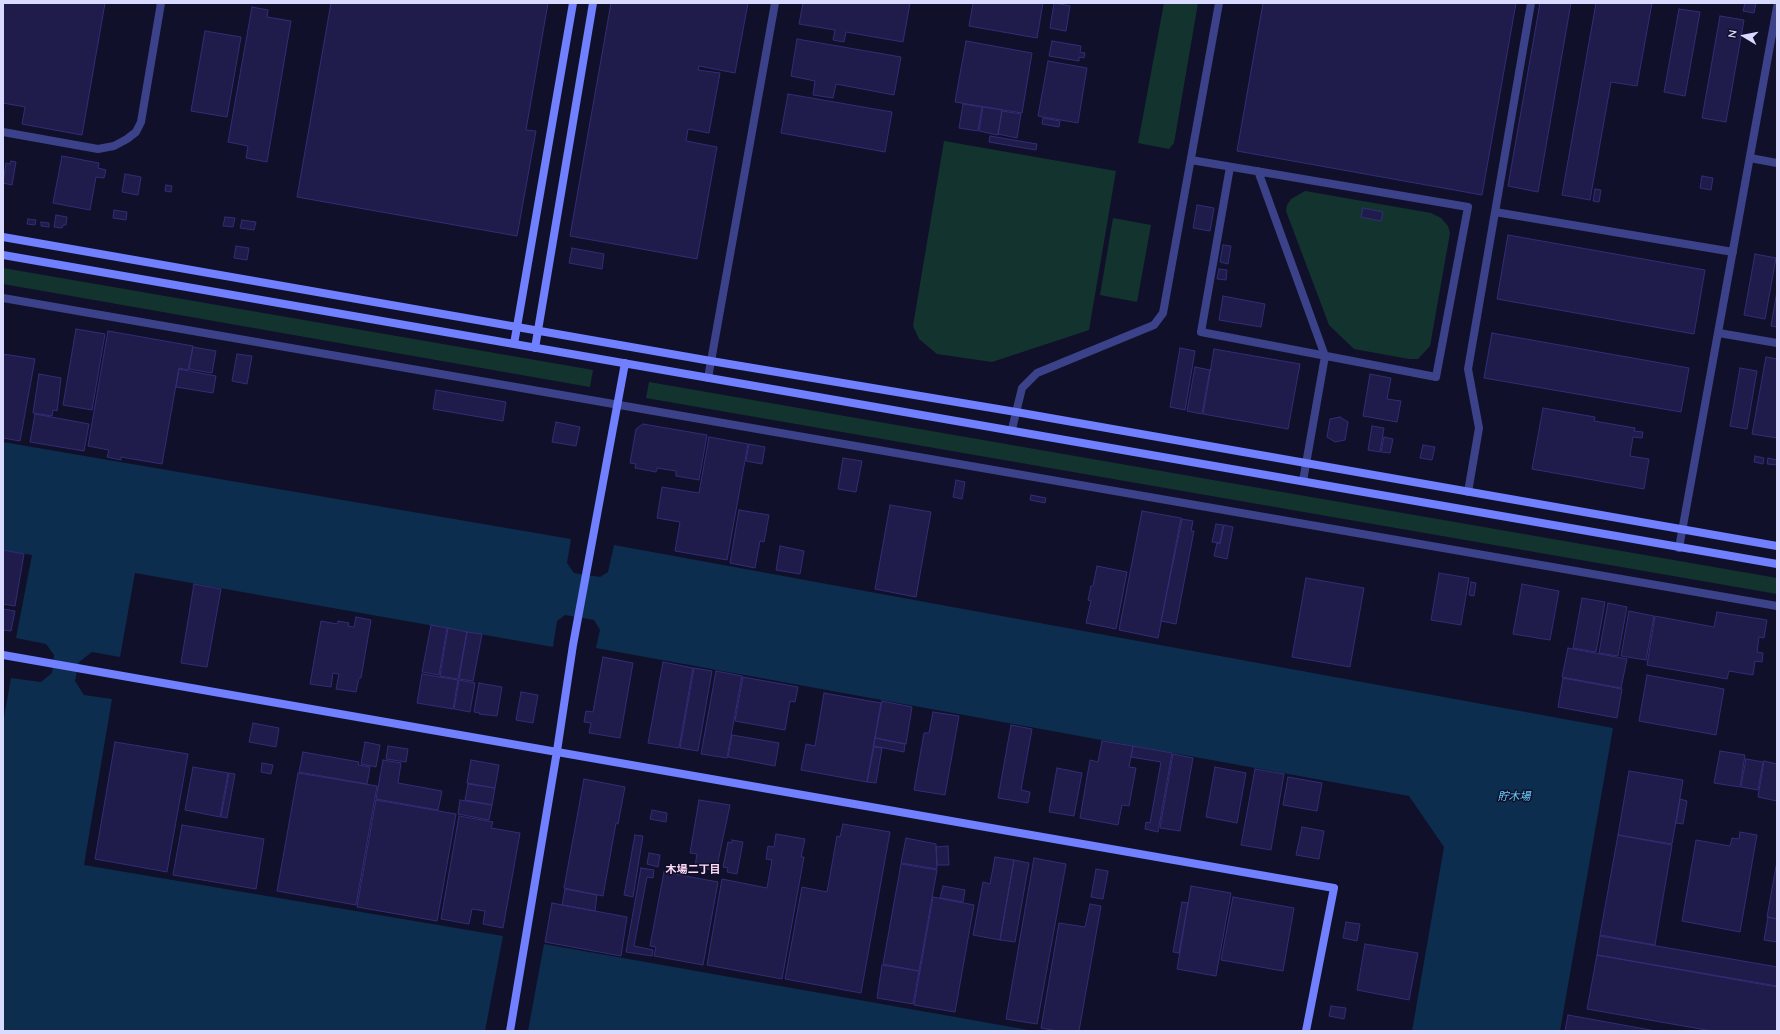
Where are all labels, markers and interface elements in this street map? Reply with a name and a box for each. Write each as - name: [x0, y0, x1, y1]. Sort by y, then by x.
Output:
- north arrow: [1724, 16, 1764, 56]
- text: N: [1725, 29, 1740, 39]
- water label: 貯木場: [1498, 790, 1530, 804]
- district label: 木場二丁目: [666, 863, 720, 877]

